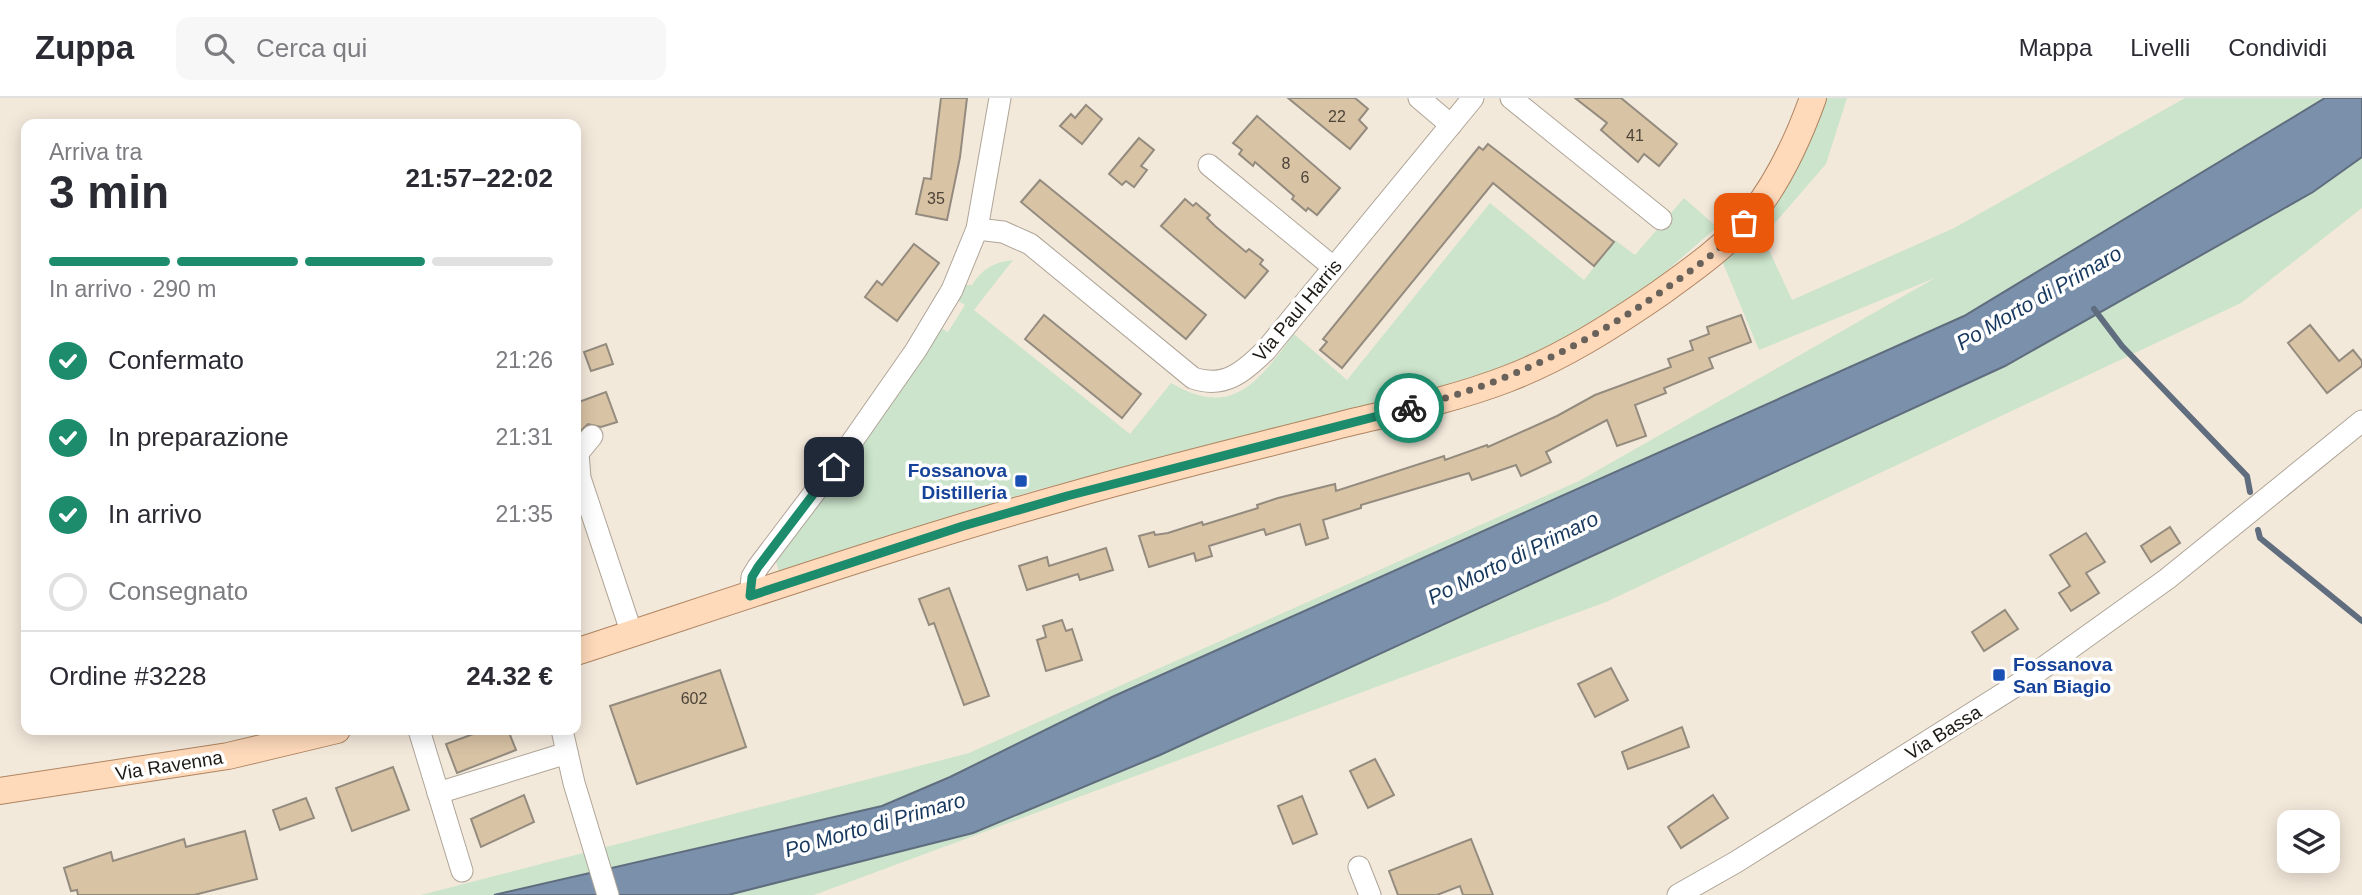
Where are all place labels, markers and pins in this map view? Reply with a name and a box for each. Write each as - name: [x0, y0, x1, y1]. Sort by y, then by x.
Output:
- pin: [1714, 193, 1774, 253]
- pin: [804, 437, 864, 497]
- place label: Fossanova Distilleria: [908, 460, 1007, 503]
- marker: Fossanova Distilleria: [1013, 473, 1029, 489]
- place label: Fossanova San Biagio: [2013, 654, 2113, 697]
- marker: Fossanova San Biagio: [1991, 667, 2007, 683]

